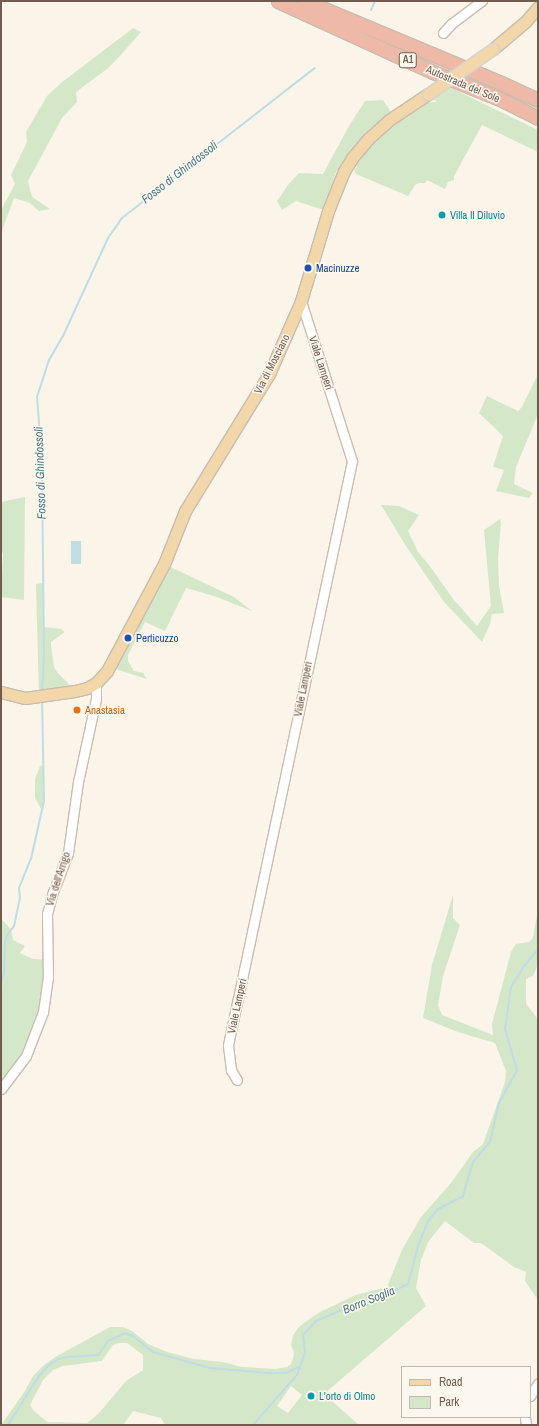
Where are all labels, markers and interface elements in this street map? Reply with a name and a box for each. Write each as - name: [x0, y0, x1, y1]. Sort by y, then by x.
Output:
- road number: A1: [398, 52, 418, 68]
- street label: Autostrada del Sole: [424, 63, 502, 105]
- water label: Fosso di Ghindossoli: [139, 139, 221, 207]
- place label: Villa Il Diluvio: [450, 208, 505, 222]
- marker: Villa Il Diluvio: [437, 210, 447, 220]
- place label: Macinuzze: [316, 261, 360, 275]
- marker: Macinuzze: [303, 263, 313, 273]
- street label: Via di Mosciano: [251, 332, 293, 396]
- street label: Viale Lamperi: [306, 334, 336, 392]
- water label: Fosso di Ghindossoli: [32, 426, 50, 520]
- place label: Perticuzzo: [136, 631, 179, 645]
- marker: Perticuzzo: [123, 633, 133, 643]
- street label: Viale Lamperi: [291, 660, 315, 718]
- place label: Anastasia: [85, 703, 125, 717]
- marker: Anastasia: [72, 705, 82, 715]
- street label: Via dell'Arrigo: [43, 850, 73, 908]
- street label: Viale Lamperi: [225, 977, 249, 1035]
- water label: Borro Soglia: [341, 1284, 397, 1318]
- legend: [401, 1366, 531, 1418]
- text: Road: [439, 1374, 463, 1390]
- place label: L'orto di Olmo: [319, 1389, 375, 1403]
- marker: L'orto di Olmo: [306, 1391, 316, 1401]
- text: Park: [439, 1394, 459, 1410]

